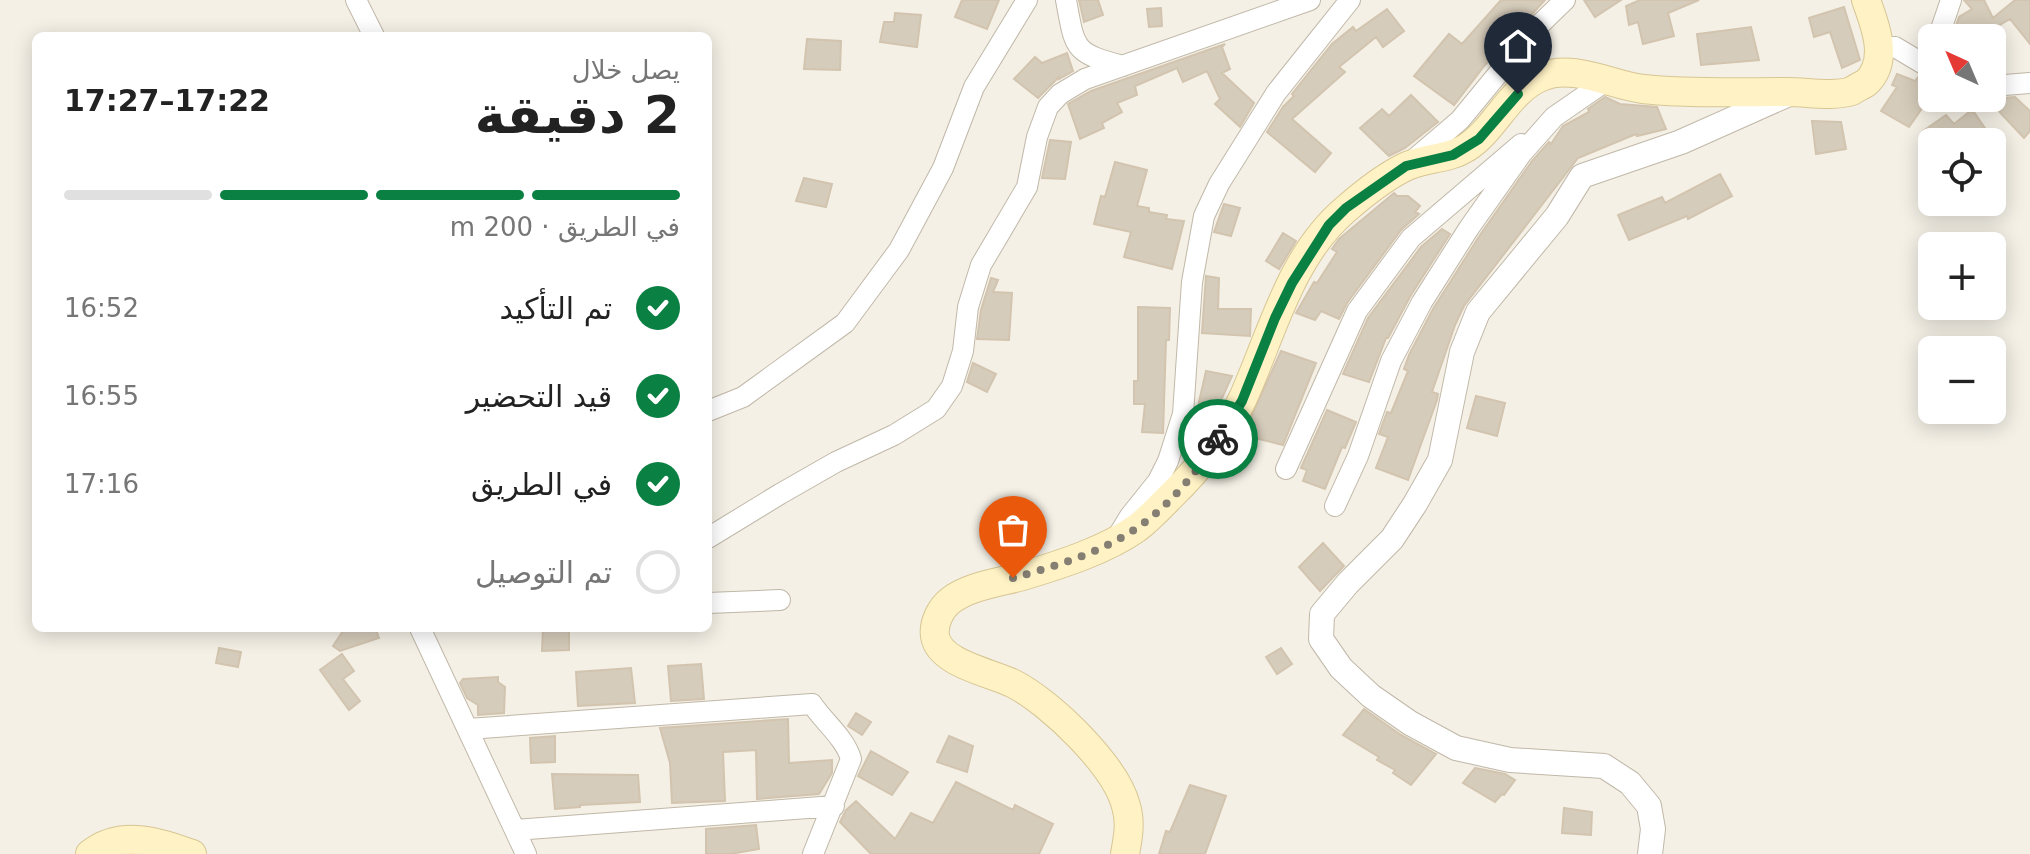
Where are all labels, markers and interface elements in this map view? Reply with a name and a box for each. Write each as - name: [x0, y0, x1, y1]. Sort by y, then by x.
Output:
- pin: [1484, 12, 1552, 94]
- icon: home: [1496, 24, 1540, 68]
- north arrow: [1918, 24, 2006, 112]
- map controls: [1918, 24, 2006, 424]
- text: يصل خلال: [572, 55, 680, 85]
- text: 17:22–17:27: [64, 83, 270, 118]
- text: 2 دقيقة: [475, 85, 680, 145]
- button: locate: [1918, 128, 2006, 216]
- text: في الطريق · 200 m: [450, 212, 680, 242]
- button: +: [1918, 232, 2006, 320]
- icon: check: [636, 286, 680, 330]
- text: تم التأكيد: [499, 291, 612, 326]
- text: 16:52: [64, 293, 139, 323]
- button: −: [1918, 336, 2006, 424]
- icon: check: [636, 374, 680, 418]
- text: قيد التحضير: [466, 379, 612, 414]
- text: 16:55: [64, 381, 139, 411]
- courier: [1178, 399, 1258, 479]
- icon: bike: [1196, 417, 1240, 461]
- icon: check: [636, 462, 680, 506]
- text: في الطريق: [471, 467, 612, 502]
- text: 17:16: [64, 469, 139, 499]
- pin: [979, 496, 1047, 578]
- icon: bag: [991, 508, 1035, 552]
- text: تم التوصيل: [475, 555, 612, 590]

